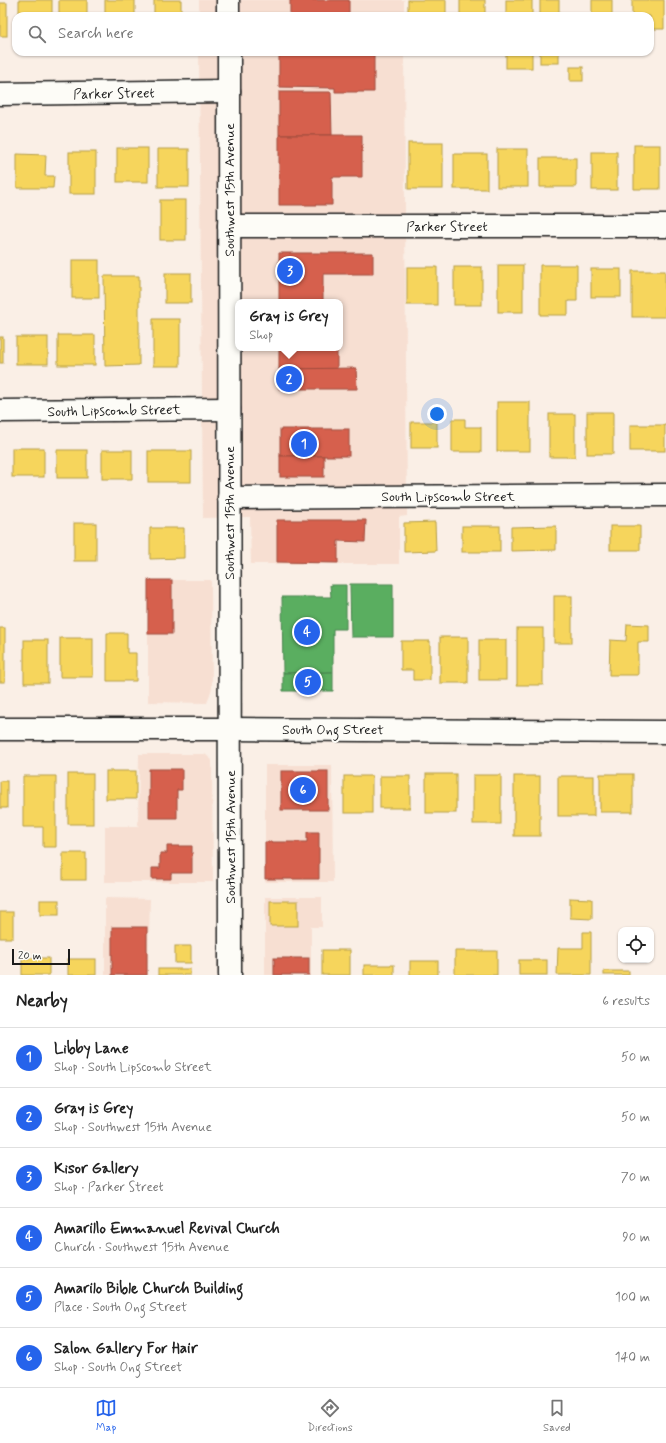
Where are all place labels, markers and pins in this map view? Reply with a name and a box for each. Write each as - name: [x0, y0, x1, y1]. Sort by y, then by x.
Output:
- pin: 3: [277, 256, 303, 286]
- pin: 2: [276, 364, 302, 394]
- pin: 1: [291, 429, 317, 459]
- pin: 4: [294, 617, 320, 647]
- pin: 5: [295, 667, 321, 697]
- pin: 6: [290, 775, 316, 805]

